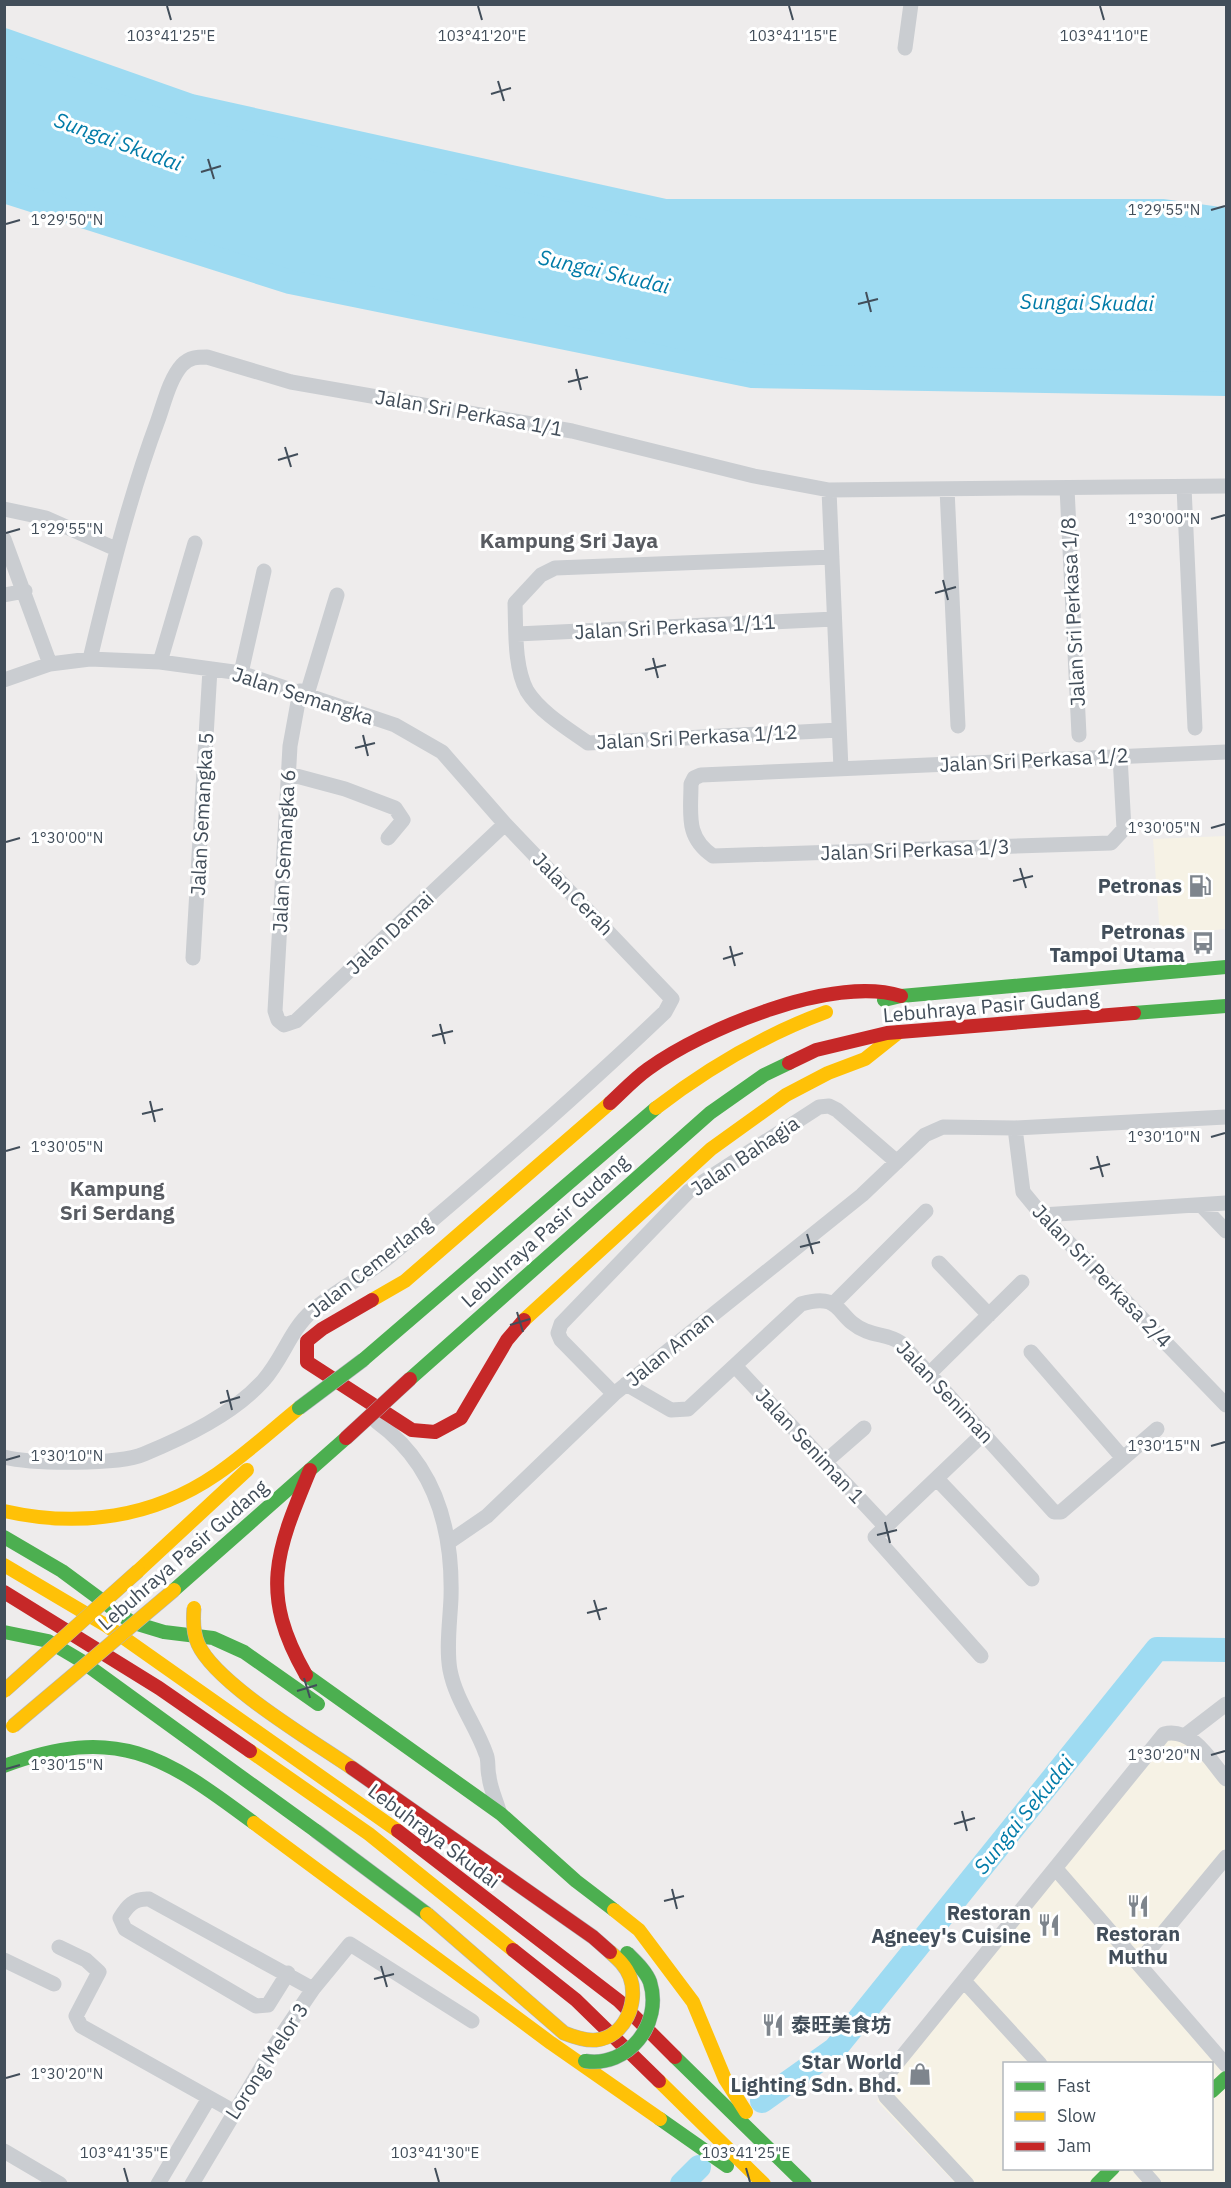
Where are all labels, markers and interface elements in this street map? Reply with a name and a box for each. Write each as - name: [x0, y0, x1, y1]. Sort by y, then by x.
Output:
- text: 103°41'25"E: [127, 26, 215, 45]
- text: 103°41'20"E: [438, 26, 526, 45]
- text: 103°41'15"E: [749, 26, 837, 45]
- text: 103°41'10"E: [1060, 26, 1148, 45]
- water label: Sungai Skudai: [51, 105, 187, 177]
- text: 1°29'55"N: [1128, 200, 1200, 219]
- text: 1°29'50"N: [31, 210, 103, 229]
- water label: Sungai Skudai: [536, 242, 673, 300]
- water label: Sungai Skudai: [1020, 287, 1155, 317]
- street label: Jalan Sri Perkasa 1/1: [373, 383, 565, 442]
- text: 1°30'00"N: [1128, 509, 1200, 528]
- street label: Jalan Sri Perkasa 1/8: [1054, 517, 1091, 707]
- text: 1°29'55"N: [31, 519, 103, 538]
- district label: Kampung Sri Jaya: [480, 526, 658, 554]
- street label: Jalan Sri Perkasa 1/11: [574, 608, 776, 645]
- street label: Jalan Semangka: [229, 660, 377, 731]
- street label: Jalan Sri Perkasa 1/12: [596, 718, 798, 755]
- street label: Jalan Semangka 5: [184, 732, 219, 896]
- street label: Jalan Sri Perkasa 1/2: [939, 741, 1129, 778]
- street label: Jalan Semangka 6: [266, 769, 301, 933]
- text: 1°30'05"N: [1128, 818, 1200, 837]
- text: 1°30'00"N: [31, 828, 103, 847]
- street label: Jalan Sri Perkasa 1/3: [820, 833, 1010, 866]
- street label: Jalan Cerah: [527, 846, 620, 941]
- place label: Petronas: [1098, 872, 1182, 899]
- fuel station icon: Petronas: [1187, 873, 1213, 899]
- street label: Jalan Damai: [340, 885, 439, 980]
- place label: Petronas Tampoi Utama: [1049, 918, 1185, 968]
- bus stop icon: Petronas Tampoi Utama: [1190, 930, 1216, 956]
- street label: Lebuhraya Pasir Gudang: [882, 983, 1101, 1028]
- street label: Jalan Bahagia: [685, 1109, 804, 1202]
- text: 1°30'10"N: [1128, 1127, 1200, 1146]
- text: 1°30'05"N: [31, 1137, 103, 1156]
- street label: Lebuhraya Pasir Gudang: [455, 1148, 635, 1313]
- district label: Kampung Sri Serdang: [60, 1174, 175, 1226]
- street label: Jalan Sri Perkasa 2/4: [1027, 1198, 1178, 1353]
- street label: Jalan Cemerlang: [302, 1209, 438, 1324]
- street label: Jalan Aman: [620, 1305, 719, 1392]
- street label: Jalan Seniman: [891, 1334, 1000, 1449]
- street label: Jalan Seniman 1: [750, 1382, 871, 1509]
- text: 1°30'15"N: [1128, 1436, 1200, 1455]
- text: 1°30'10"N: [31, 1446, 103, 1465]
- street label: Lebuhraya Pasir Gudang: [92, 1473, 274, 1636]
- text: 1°30'20"N: [1128, 1745, 1200, 1764]
- water label: Sungai Sekudai: [967, 1749, 1080, 1879]
- text: 1°30'15"N: [31, 1755, 103, 1774]
- street label: Lebuhraya Skudai: [363, 1777, 506, 1894]
- restaurant icon: Restoran Muthu: [1125, 1893, 1151, 1919]
- place label: Restoran Agneey's Cuisine: [871, 1899, 1031, 1949]
- restaurant icon: Restoran Agneey's Cuisine: [1036, 1912, 1062, 1938]
- place label: Restoran Muthu: [1096, 1920, 1180, 1970]
- street label: Lorong Melor 3: [219, 1997, 314, 2124]
- place label: 泰旺美食坊: [791, 2011, 891, 2038]
- restaurant icon: 泰旺美食坊: [760, 2012, 786, 2038]
- place label: Star World Lighting Sdn. Bhd.: [731, 2048, 902, 2098]
- shop icon: Star World Lighting Sdn. Bhd.: [907, 2061, 933, 2087]
- legend: [1003, 2062, 1213, 2170]
- text: 1°30'20"N: [31, 2064, 103, 2083]
- text: Fast: [1057, 2074, 1091, 2097]
- text: Slow: [1057, 2104, 1096, 2127]
- text: Jam: [1057, 2134, 1092, 2157]
- text: 103°41'35"E: [80, 2143, 168, 2162]
- text: 103°41'30"E: [391, 2143, 479, 2162]
- text: 103°41'25"E: [702, 2143, 790, 2162]

